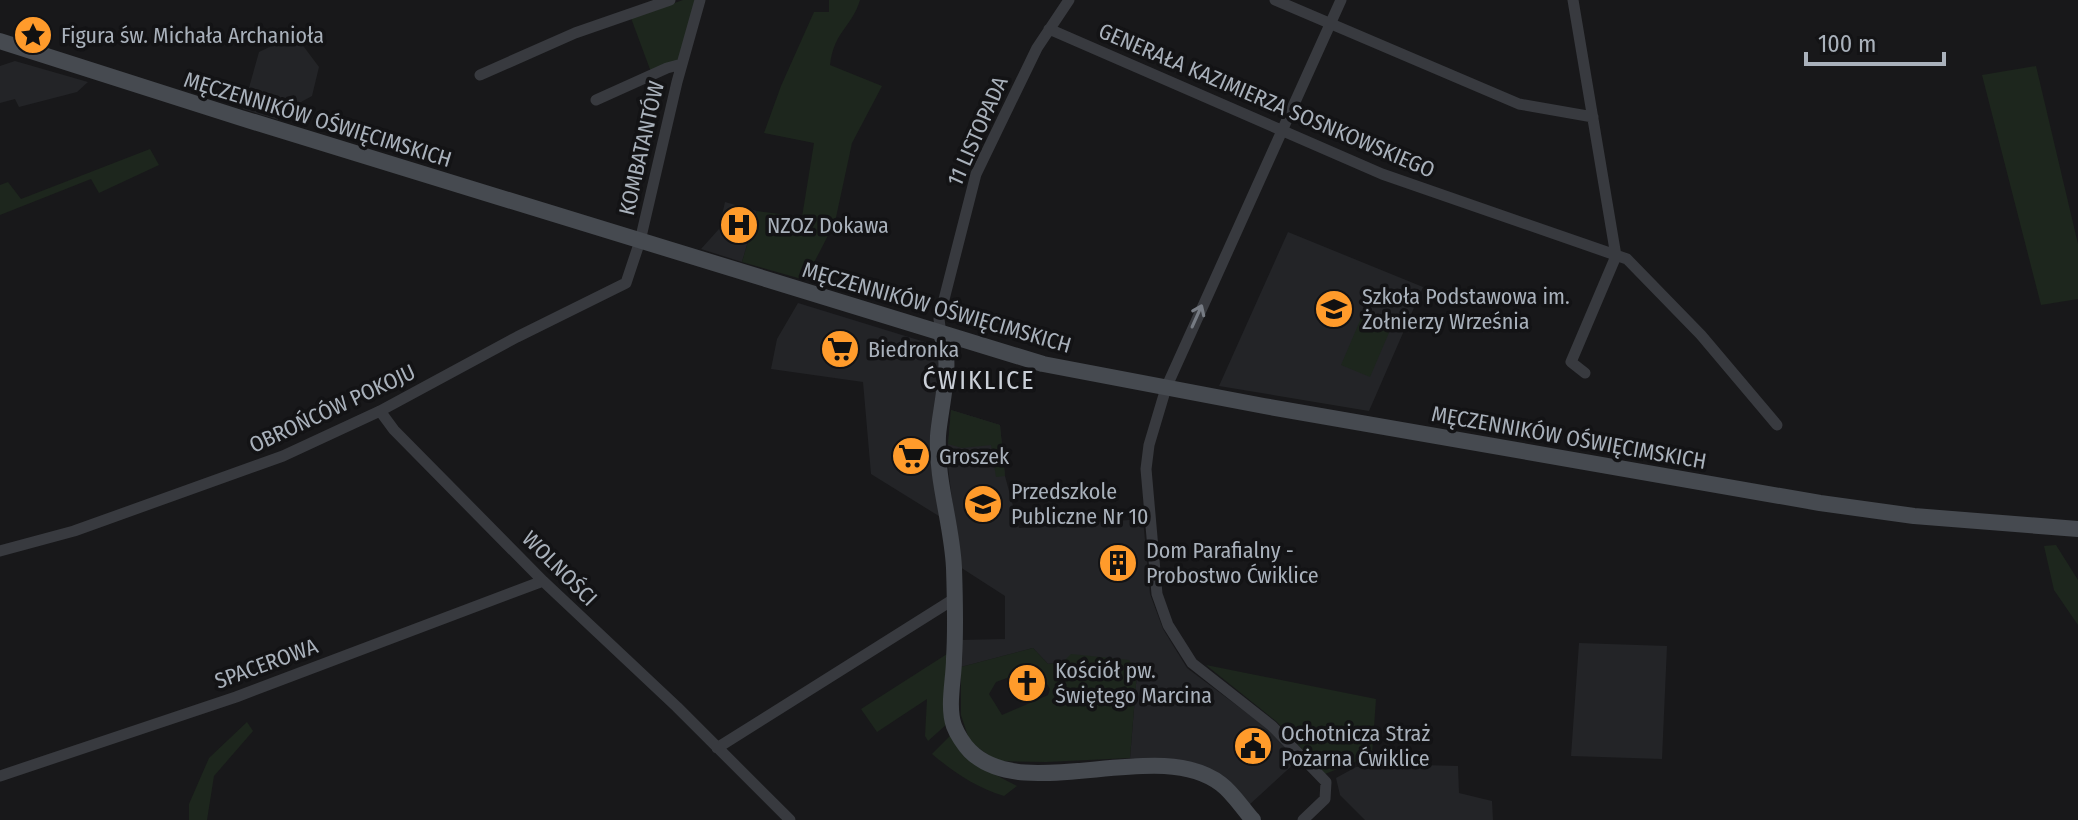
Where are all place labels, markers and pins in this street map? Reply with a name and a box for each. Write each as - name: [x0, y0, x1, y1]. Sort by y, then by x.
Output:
- place icon: Figura św. Michała Archanioła: [12, 14, 54, 56]
- place label: Figura św. Michała Archanioła: [61, 22, 324, 49]
- hospital icon: NZOZ Dokawa: [718, 204, 760, 246]
- place label: NZOZ Dokawa: [767, 212, 889, 239]
- place label: Szkoła Podstawowa im. Żołnierzy Września: [1362, 283, 1570, 335]
- school or university icon: Szkoła Podstawowa im. Żołnierzy Września: [1313, 288, 1355, 330]
- supermarket icon: Biedronka: [819, 328, 861, 370]
- place label: Biedronka: [868, 336, 959, 363]
- supermarket icon: Groszek: [890, 435, 932, 477]
- place label: Groszek: [939, 443, 1010, 470]
- place label: Przedszkole Publiczne Nr 10: [1011, 478, 1149, 530]
- school or university icon: Przedszkole Publiczne Nr 10: [962, 483, 1004, 525]
- place label: Dom Parafialny - Probostwo Ćwiklice: [1146, 537, 1319, 589]
- building icon: Dom Parafialny - Probostwo Ćwiklice: [1097, 542, 1139, 584]
- place label: Kościół pw. Świętego Marcina: [1055, 657, 1212, 709]
- church icon: Kościół pw. Świętego Marcina: [1006, 662, 1048, 704]
- place label: Ochotnicza Straż Pożarna Ćwiklice: [1281, 720, 1430, 772]
- public building icon: Ochotnicza Straż Pożarna Ćwiklice: [1232, 725, 1274, 767]

